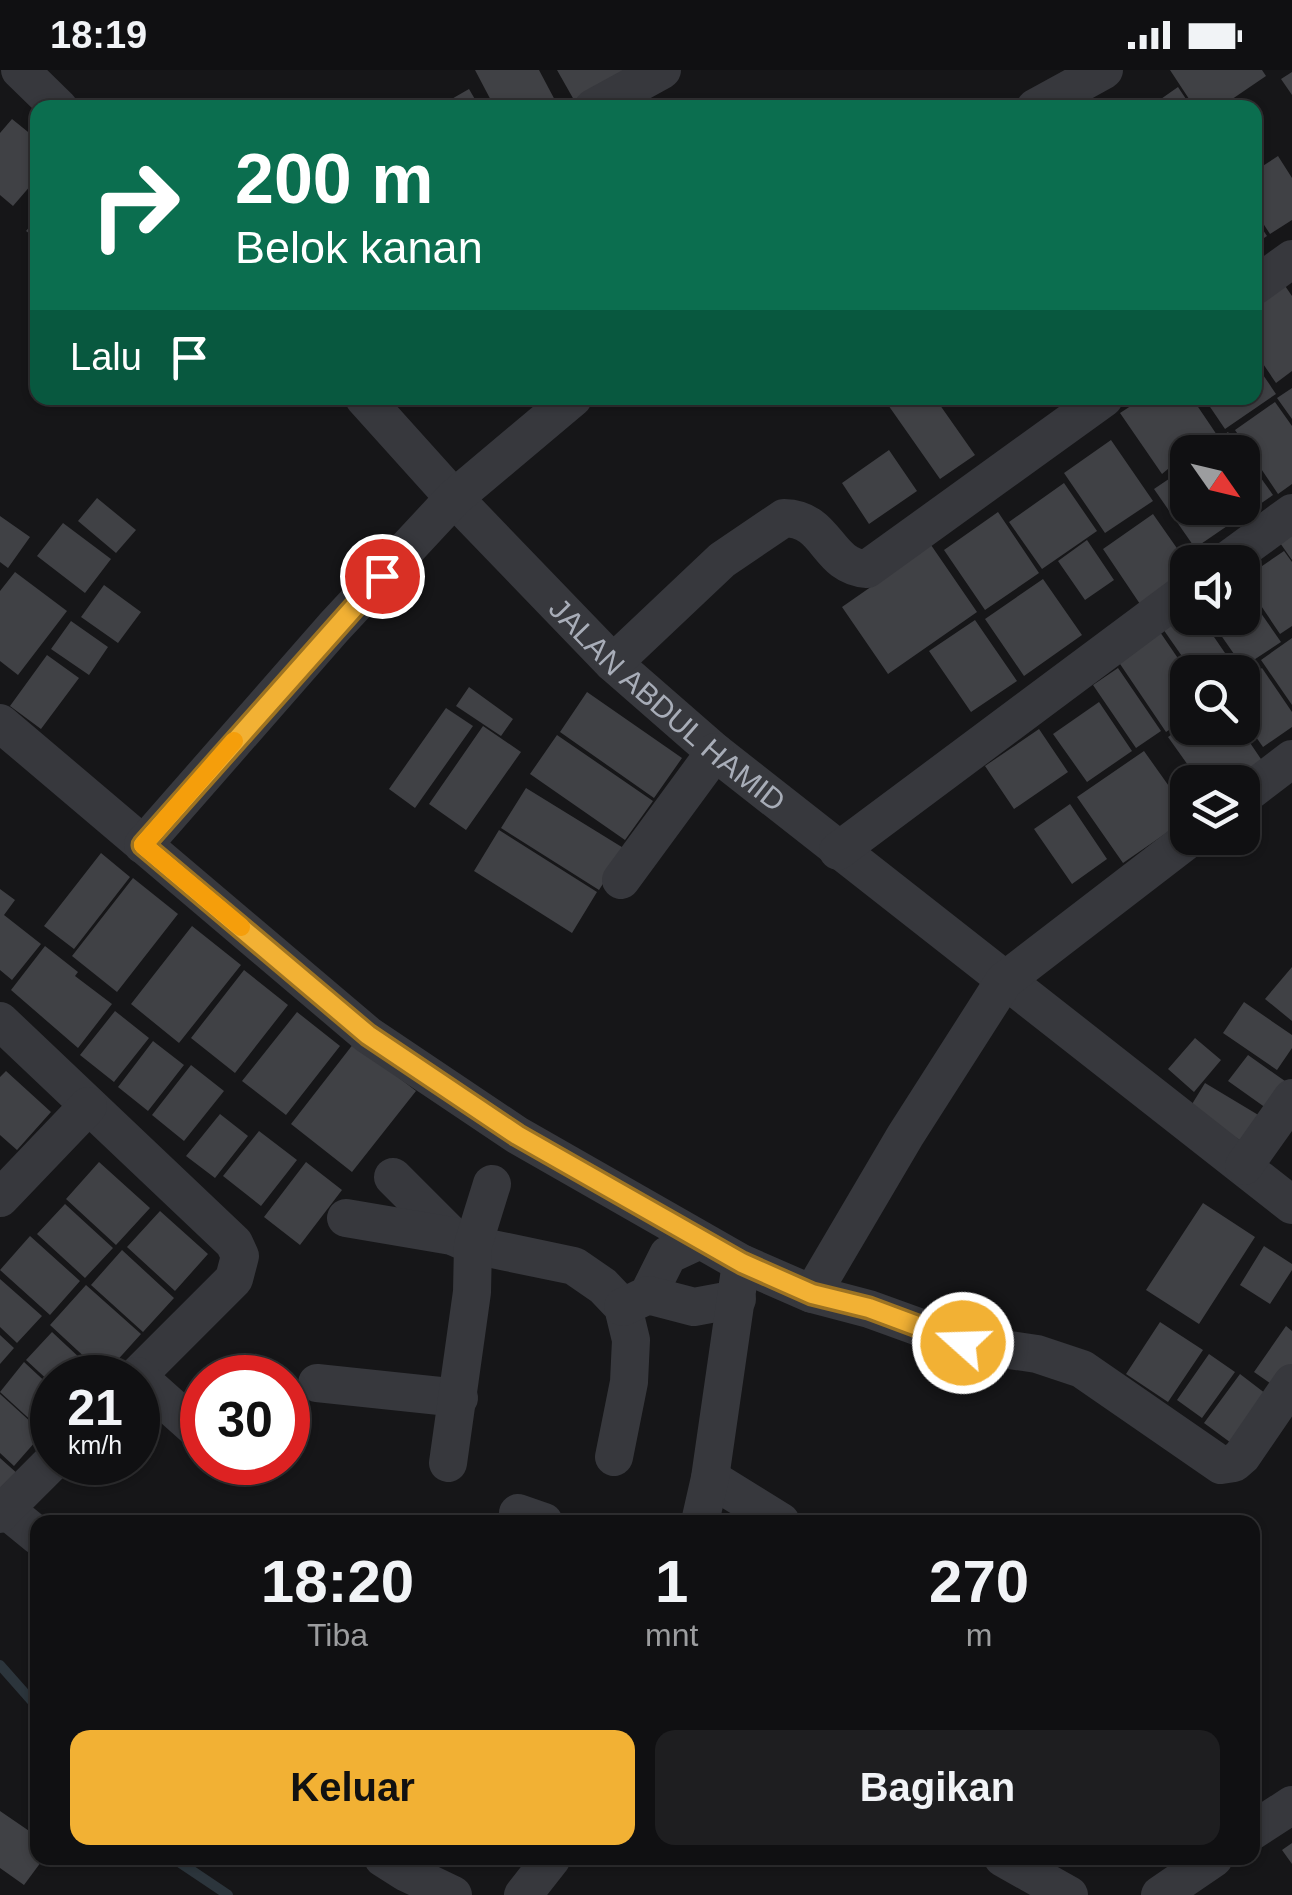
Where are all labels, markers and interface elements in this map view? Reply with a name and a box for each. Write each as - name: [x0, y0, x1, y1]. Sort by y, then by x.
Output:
- text: 18:19: [50, 14, 147, 56]
- icon: right: [70, 140, 200, 270]
- text: 200 m: [235, 140, 433, 218]
- text: Belok kanan: [235, 222, 483, 273]
- icon: arrive: [162, 330, 217, 385]
- text: Lalu: [70, 336, 142, 378]
- north arrow: [1170, 435, 1260, 525]
- map controls: [1170, 435, 1260, 855]
- pin: [340, 534, 425, 619]
- button: sound: [1170, 545, 1260, 635]
- icon: arrive: [355, 549, 410, 604]
- street label: JALAN ABDUL HAMID: [543, 591, 792, 817]
- button: search: [1170, 655, 1260, 745]
- button: layers: [1170, 765, 1260, 855]
- position arrow: [911, 1291, 1015, 1395]
- speed limit sign: 30: [180, 1355, 310, 1485]
- text: 21: [67, 1380, 123, 1436]
- text: km/h: [68, 1431, 122, 1459]
- text: 18:20: [261, 1548, 414, 1615]
- text: 1: [655, 1548, 688, 1615]
- text: 270: [929, 1548, 1029, 1615]
- text: Tiba: [307, 1617, 368, 1653]
- text: mnt: [645, 1617, 698, 1653]
- text: m: [966, 1617, 992, 1653]
- button: Keluar: [70, 1730, 635, 1845]
- button: Bagikan: [655, 1730, 1220, 1845]

